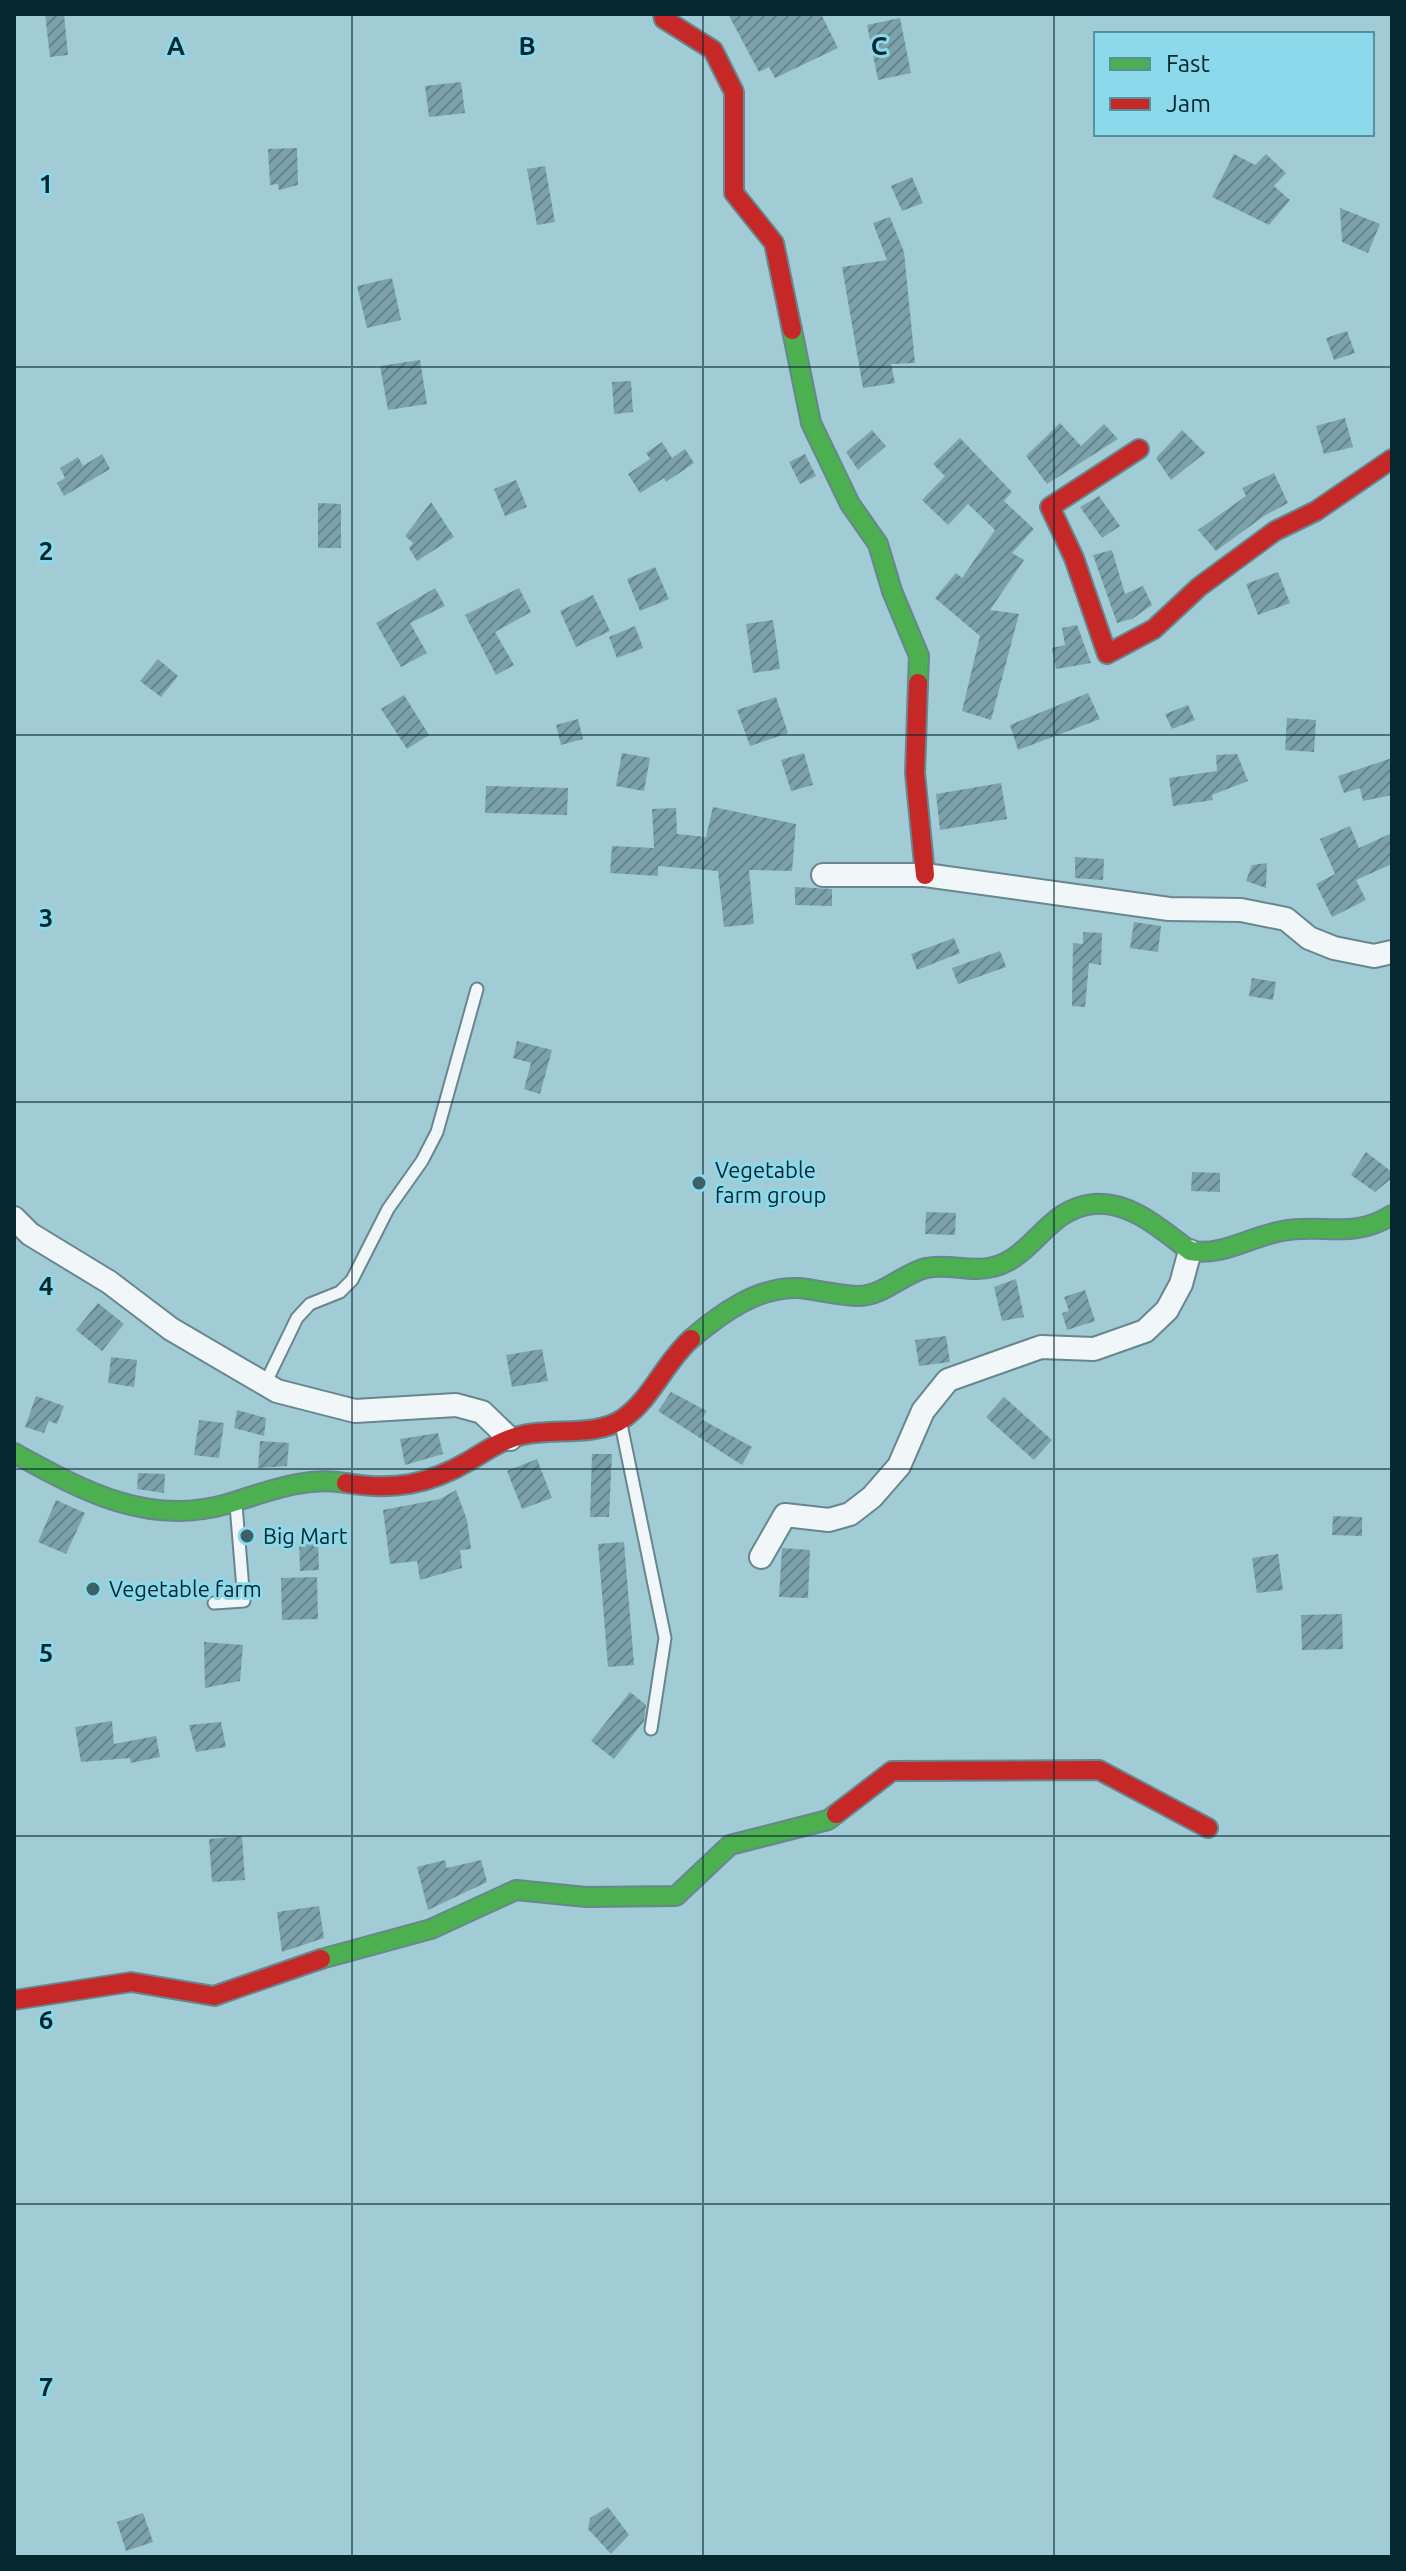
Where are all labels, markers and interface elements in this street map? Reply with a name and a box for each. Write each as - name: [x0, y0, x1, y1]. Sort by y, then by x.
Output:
- text: A: [167, 31, 186, 60]
- text: B: [518, 31, 536, 60]
- text: C: [871, 31, 888, 60]
- legend: [1094, 32, 1374, 136]
- text: Fast: [1166, 50, 1210, 77]
- text: Jam: [1166, 90, 1211, 117]
- text: 1: [39, 169, 53, 198]
- text: 2: [39, 536, 53, 565]
- text: 3: [39, 903, 53, 932]
- place label: Vegetable farm group: [715, 1157, 826, 1207]
- marker: Vegetable farm group: [690, 1174, 708, 1192]
- text: 4: [39, 1271, 53, 1300]
- place label: Big Mart: [263, 1523, 348, 1548]
- marker: Big Mart: [238, 1527, 256, 1545]
- place label: Vegetable farm: [109, 1576, 262, 1601]
- marker: Vegetable farm: [84, 1580, 102, 1598]
- text: 5: [39, 1638, 53, 1667]
- text: 6: [39, 2005, 53, 2034]
- text: 7: [39, 2372, 53, 2401]

